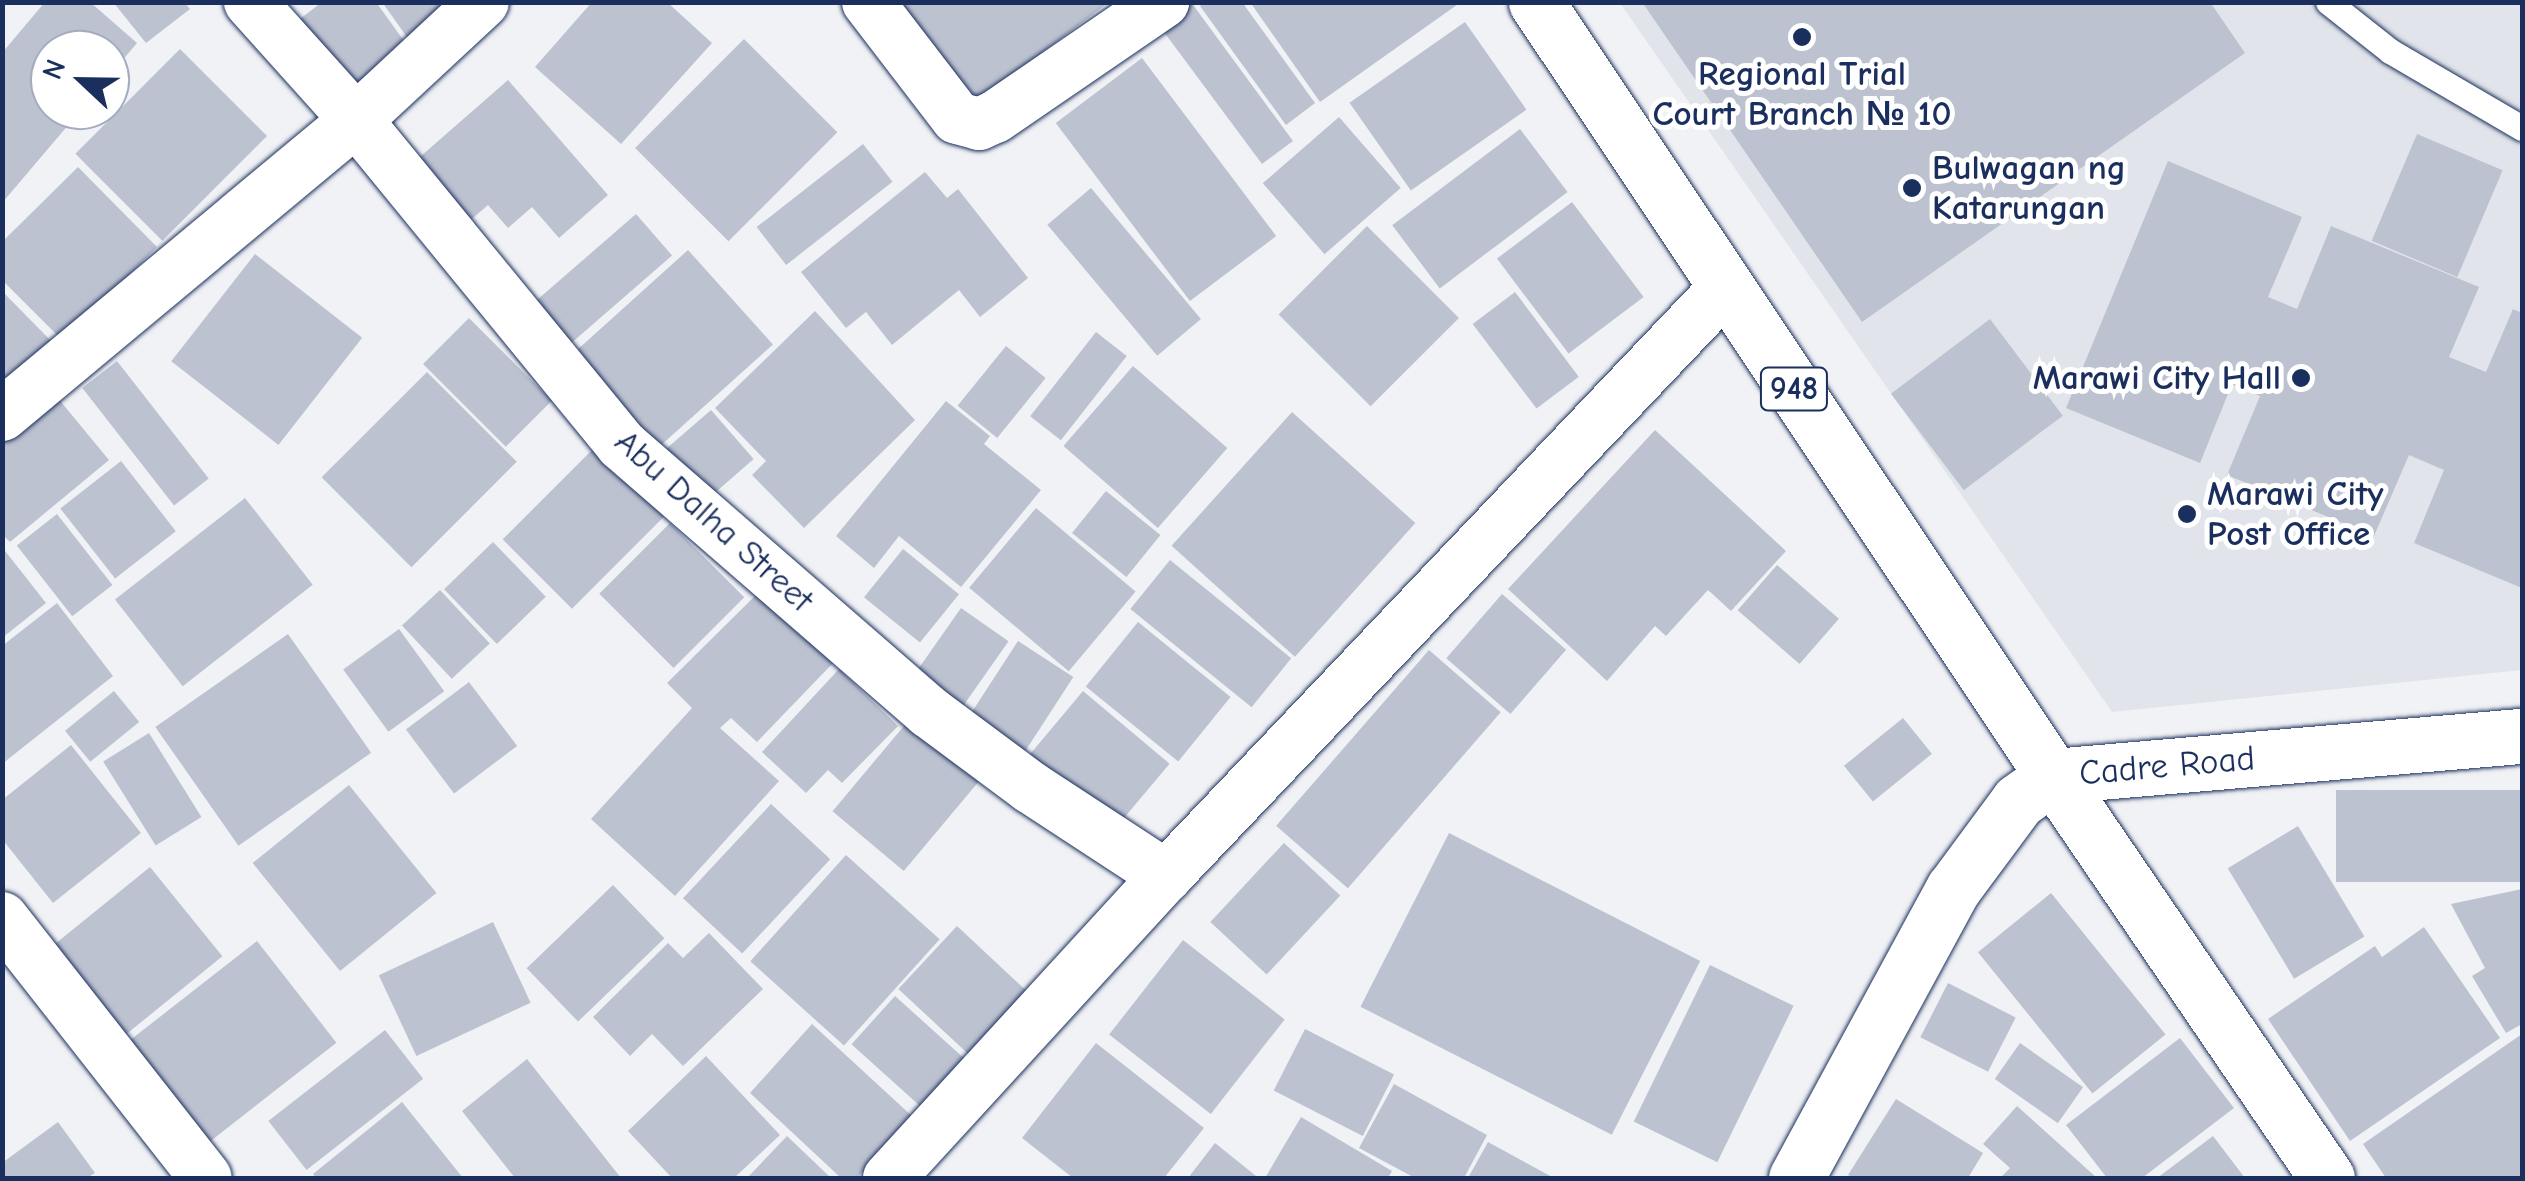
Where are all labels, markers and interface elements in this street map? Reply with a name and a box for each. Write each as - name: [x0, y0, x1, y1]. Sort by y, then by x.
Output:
- marker: Regional Trial Court Branch № 10: [1791, 26, 1813, 48]
- north arrow: [30, 30, 130, 130]
- place label: Regional Trial Court Branch № 10: [1652, 53, 1952, 135]
- text: N: [36, 55, 72, 84]
- place label: Bulwagan ng Katarungan: [1932, 147, 2126, 229]
- marker: Bulwagan ng Katarungan: [1901, 177, 1923, 199]
- place label: Marawi City Hall: [2033, 357, 2281, 399]
- road number: 948: [1759, 362, 1829, 416]
- marker: Marawi City Hall: [2290, 367, 2312, 389]
- street label: Abu Dalha Street: [606, 421, 822, 621]
- place label: Marawi City Post Office: [2207, 473, 2384, 555]
- marker: Marawi City Post Office: [2176, 503, 2198, 525]
- street label: Cadre Road: [2077, 737, 2257, 795]

